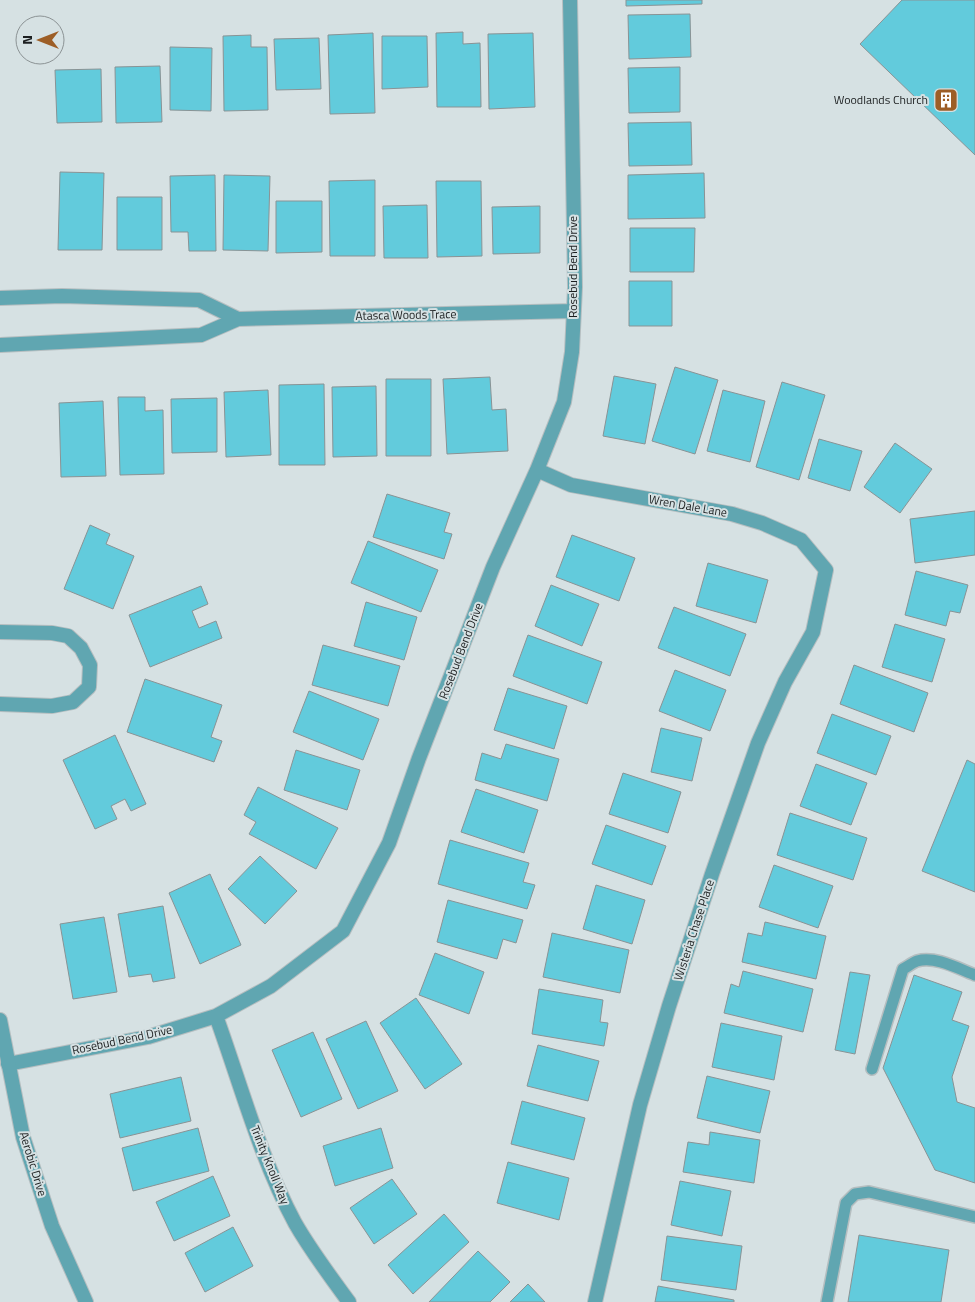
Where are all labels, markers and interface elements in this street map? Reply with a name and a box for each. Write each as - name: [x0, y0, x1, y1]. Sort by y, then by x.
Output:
- north arrow: [15, 15, 65, 65]
- text: N: [16, 35, 37, 45]
- building icon: Woodlands Church: [933, 87, 959, 113]
- place label: Woodlands Church: [834, 90, 928, 109]
- street label: Rosebud Bend Drive: [563, 216, 582, 318]
- street label: Atasca Woods Trace: [355, 304, 457, 325]
- street label: Wren Dale Lane: [647, 489, 729, 522]
- street label: Rosebud Bend Drive: [433, 600, 488, 702]
- street label: Wisteria Chase Place: [668, 877, 719, 983]
- street label: Rosebud Bend Drive: [70, 1020, 174, 1059]
- street label: Trinity Knoll Way: [246, 1122, 295, 1207]
- street label: Aerobic Drive: [15, 1129, 52, 1198]

